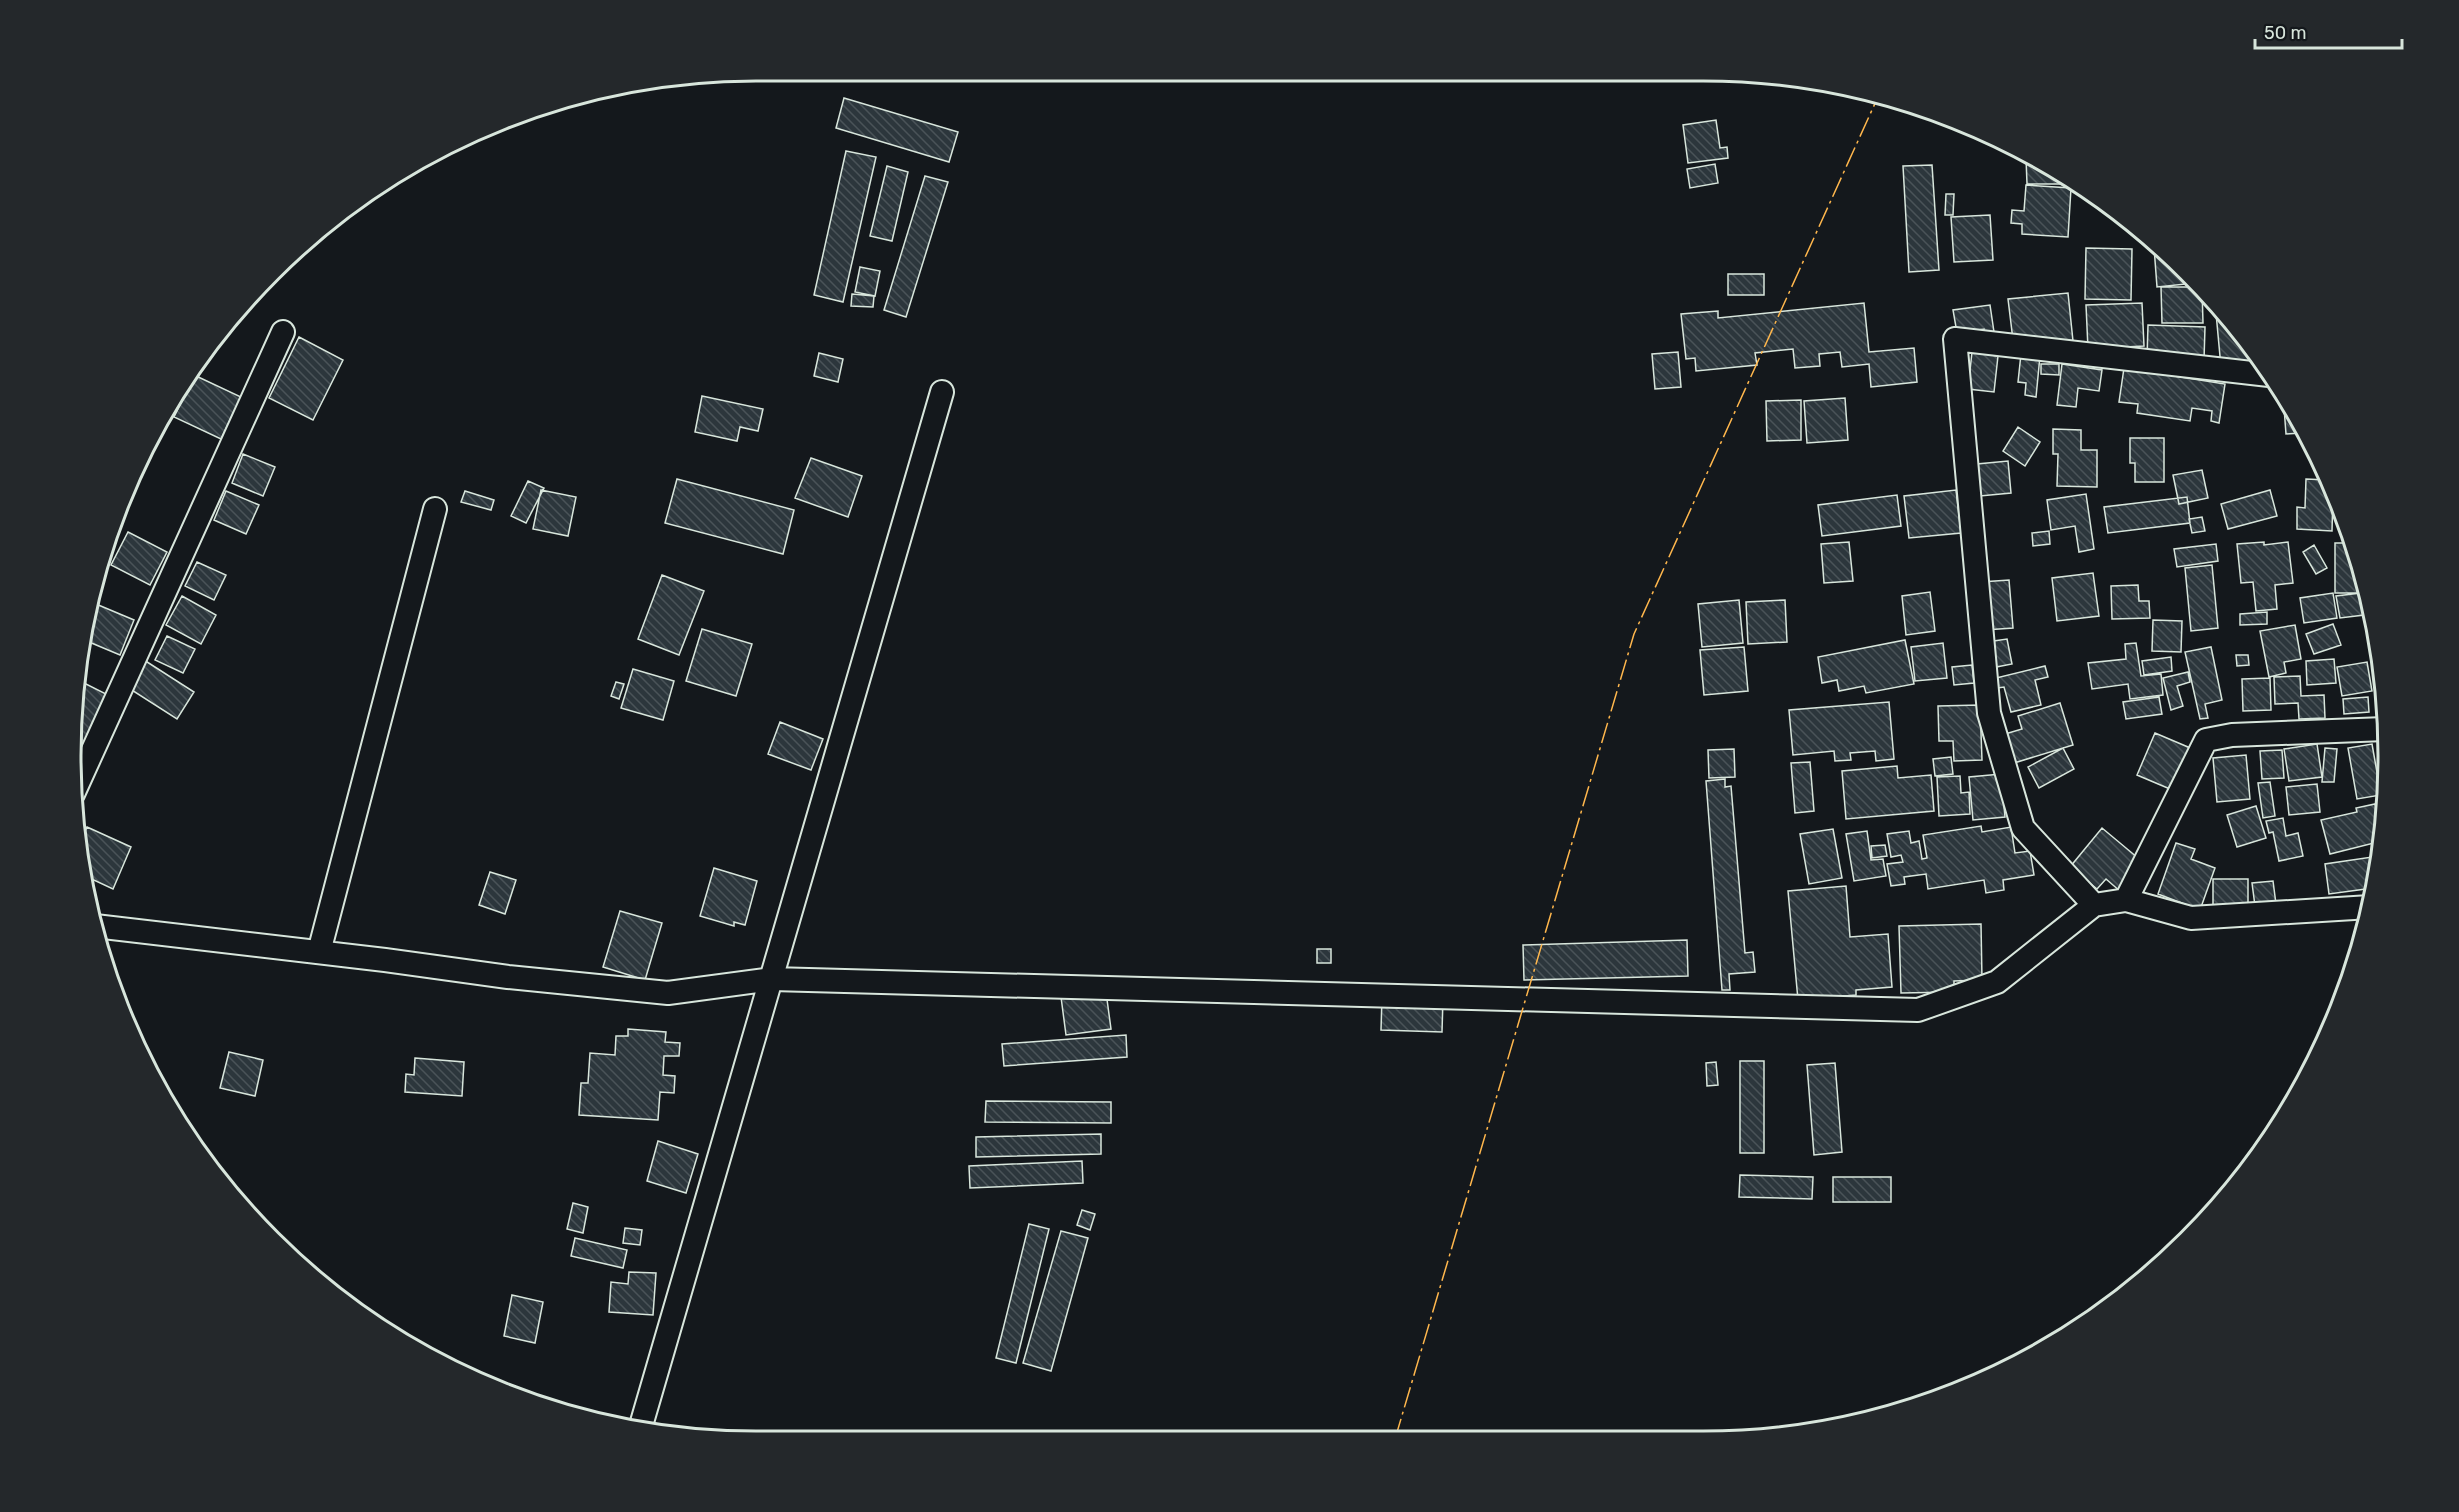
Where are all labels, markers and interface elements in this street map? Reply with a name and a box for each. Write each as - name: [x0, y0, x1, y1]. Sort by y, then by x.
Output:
- scale bar: [2255, 12, 2402, 50]
- text: 50 m: [2264, 22, 2307, 44]

